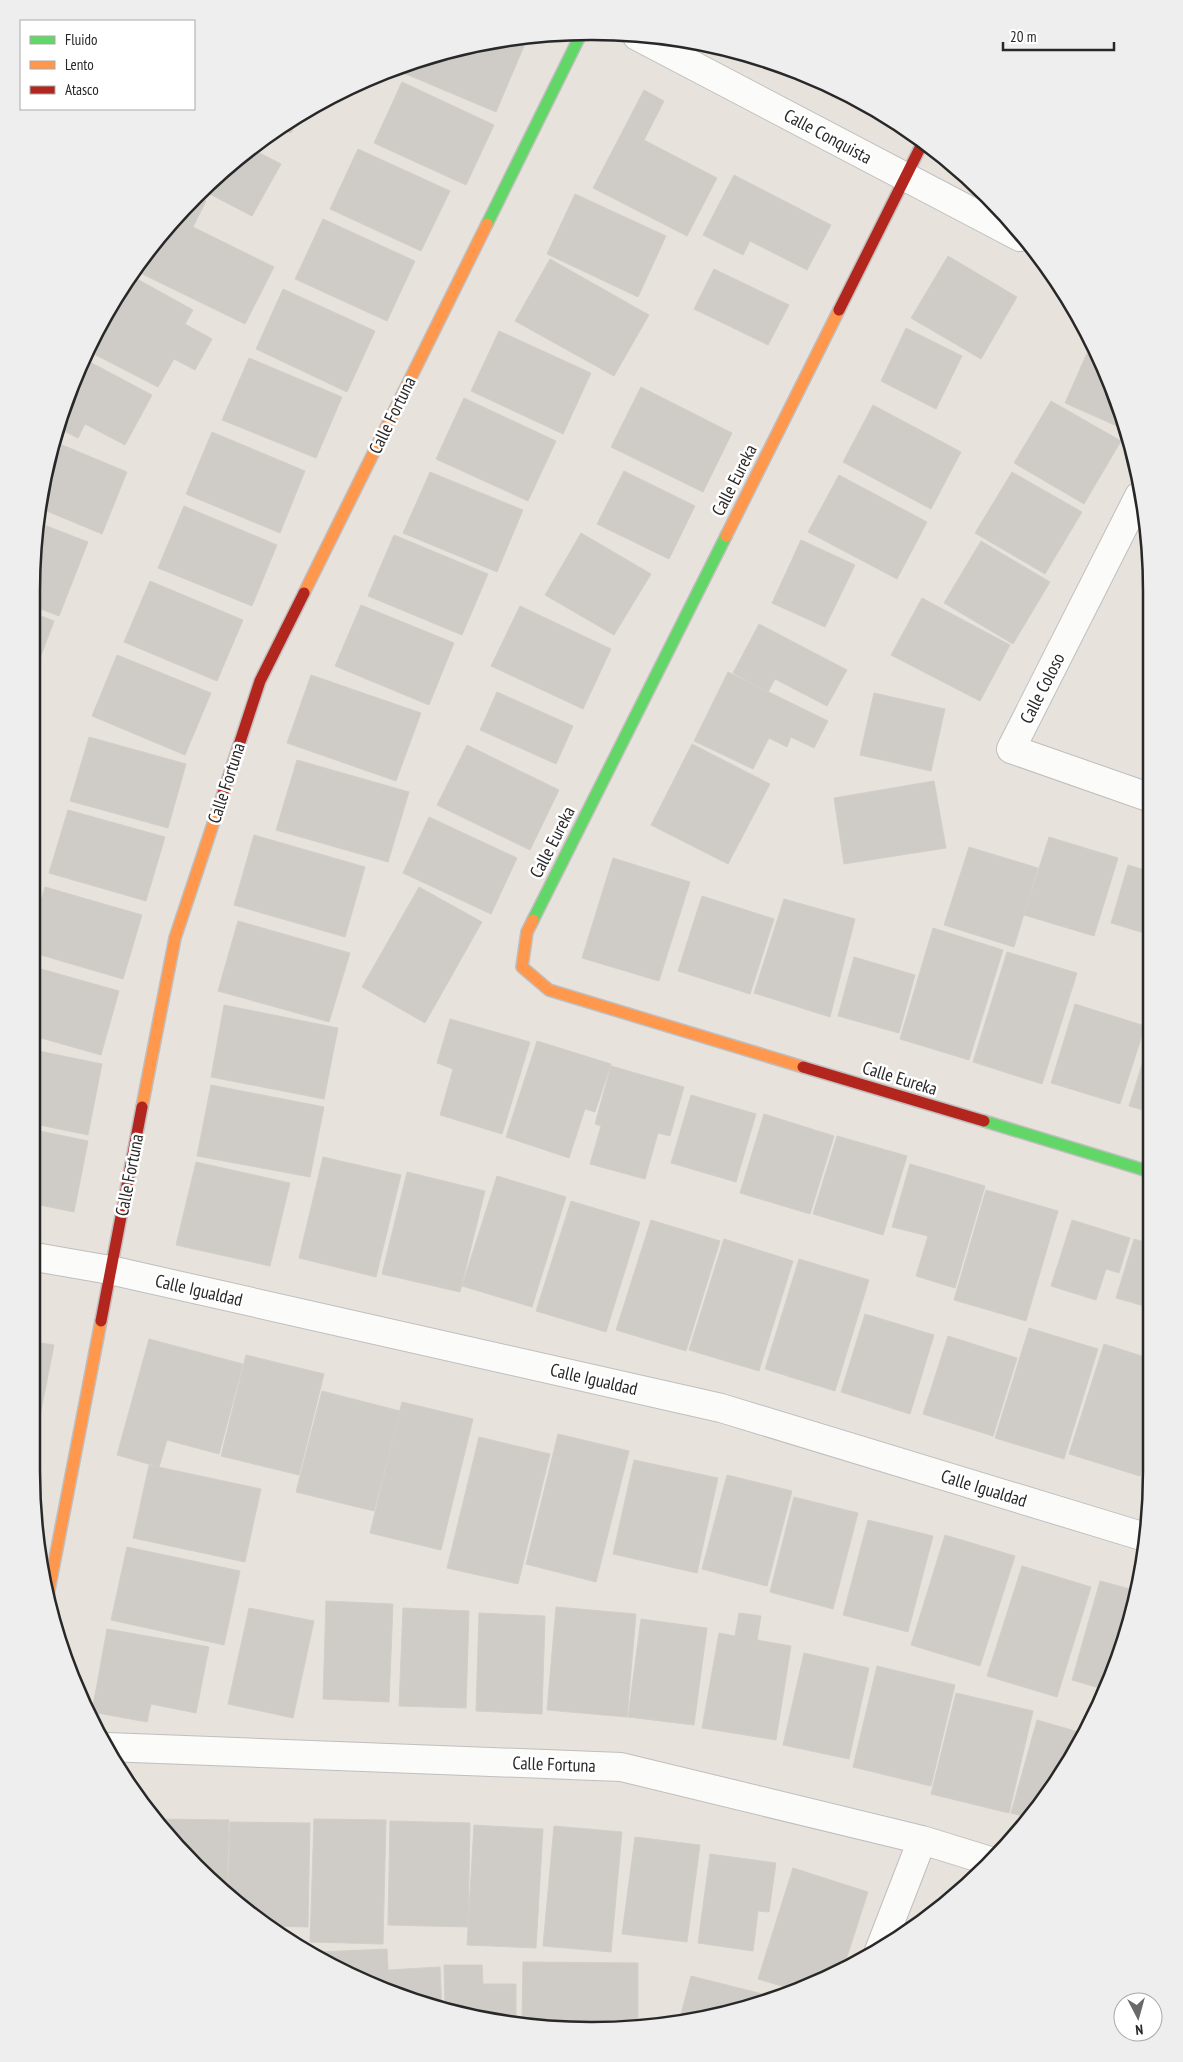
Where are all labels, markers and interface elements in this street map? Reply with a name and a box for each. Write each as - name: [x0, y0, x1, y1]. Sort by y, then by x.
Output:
- legend: [20, 20, 195, 110]
- scale bar: [1003, 20, 1114, 52]
- text: 20 m: [1010, 27, 1036, 46]
- text: Fluido: [65, 30, 97, 49]
- text: Lento: [65, 55, 94, 74]
- text: Atasco: [65, 80, 99, 99]
- street label: Calle Conquista: [780, 103, 876, 169]
- street label: Calle Fortuna: [363, 373, 421, 457]
- street label: Calle Eureka: [706, 441, 762, 519]
- street label: Calle Coloso: [1014, 649, 1070, 727]
- street label: Calle Fortuna: [202, 740, 250, 826]
- street label: Calle Eureka: [524, 803, 580, 881]
- street label: Calle Eureka: [860, 1056, 940, 1100]
- street label: Calle Fortuna: [110, 1132, 148, 1218]
- street label: Calle Igualdad: [153, 1269, 245, 1311]
- street label: Calle Igualdad: [548, 1358, 640, 1400]
- street label: Calle Igualdad: [938, 1464, 1030, 1512]
- street label: Calle Fortuna: [512, 1751, 596, 1777]
- north arrow: [1113, 1992, 1163, 2042]
- text: N: [1135, 2021, 1144, 2039]

